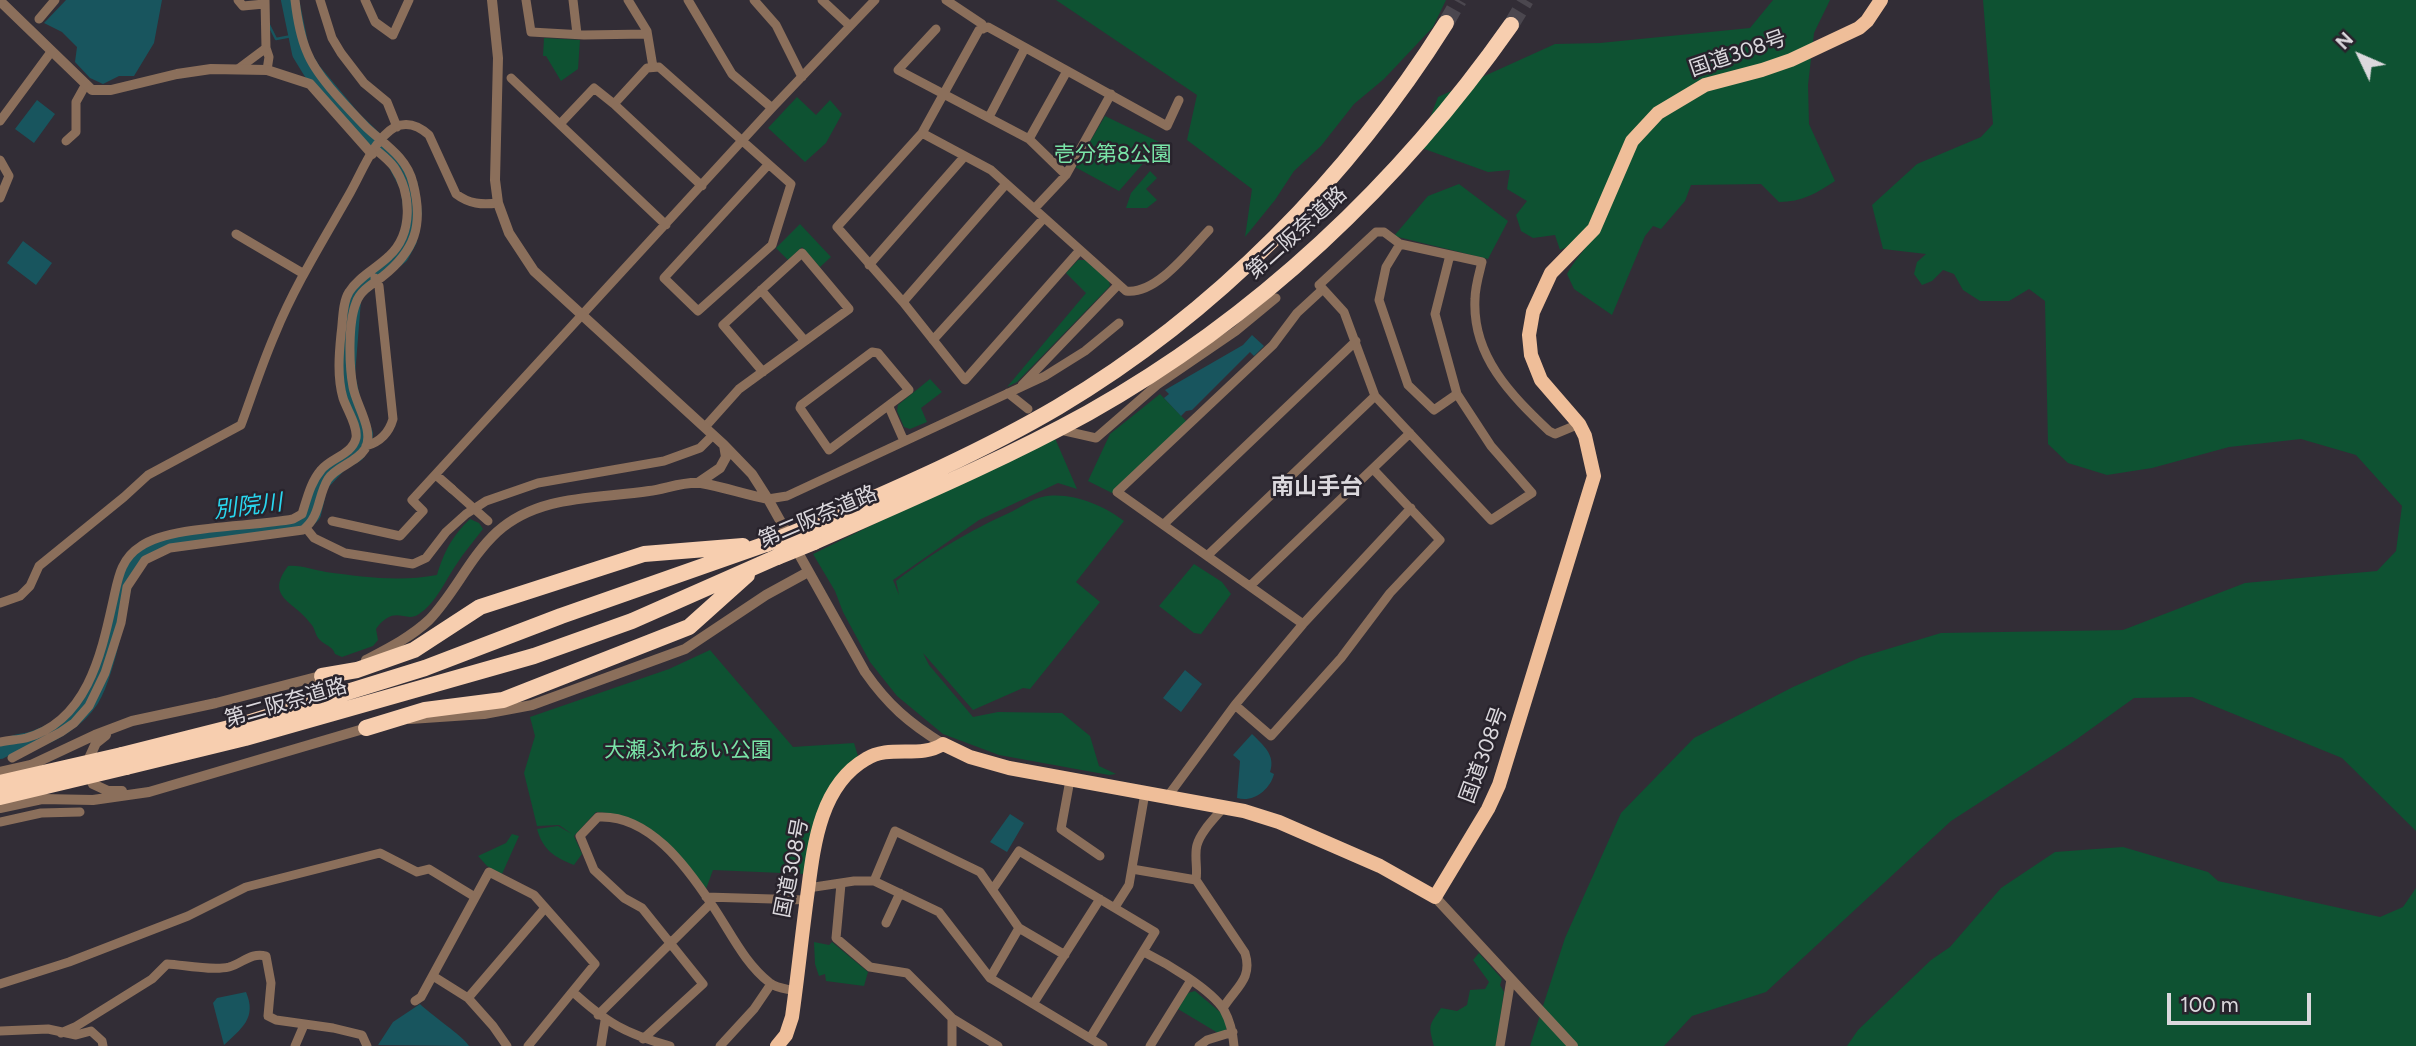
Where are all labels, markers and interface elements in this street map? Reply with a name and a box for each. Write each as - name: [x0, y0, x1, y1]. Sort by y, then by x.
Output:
- north arrow: [2325, 21, 2395, 91]
- street label: 国道308号: [1686, 26, 1790, 82]
- text: N: [2331, 28, 2358, 54]
- park label: 壱分第8公園: [1054, 142, 1172, 168]
- street label: 第二阪奈道路: [1242, 181, 1352, 285]
- district label: 南山手台: [1271, 473, 1363, 501]
- street label: 第二阪奈道路: [755, 481, 881, 553]
- water label: 別院川: [212, 489, 284, 525]
- street label: 第二阪奈道路: [222, 674, 350, 732]
- street label: 国道308号: [1455, 703, 1513, 807]
- park label: 大瀬ふれあい公園: [604, 738, 772, 764]
- street label: 国道308号: [770, 816, 814, 920]
- scale bar: [2171, 979, 2314, 1023]
- text: 100 m: [2180, 992, 2239, 1017]

